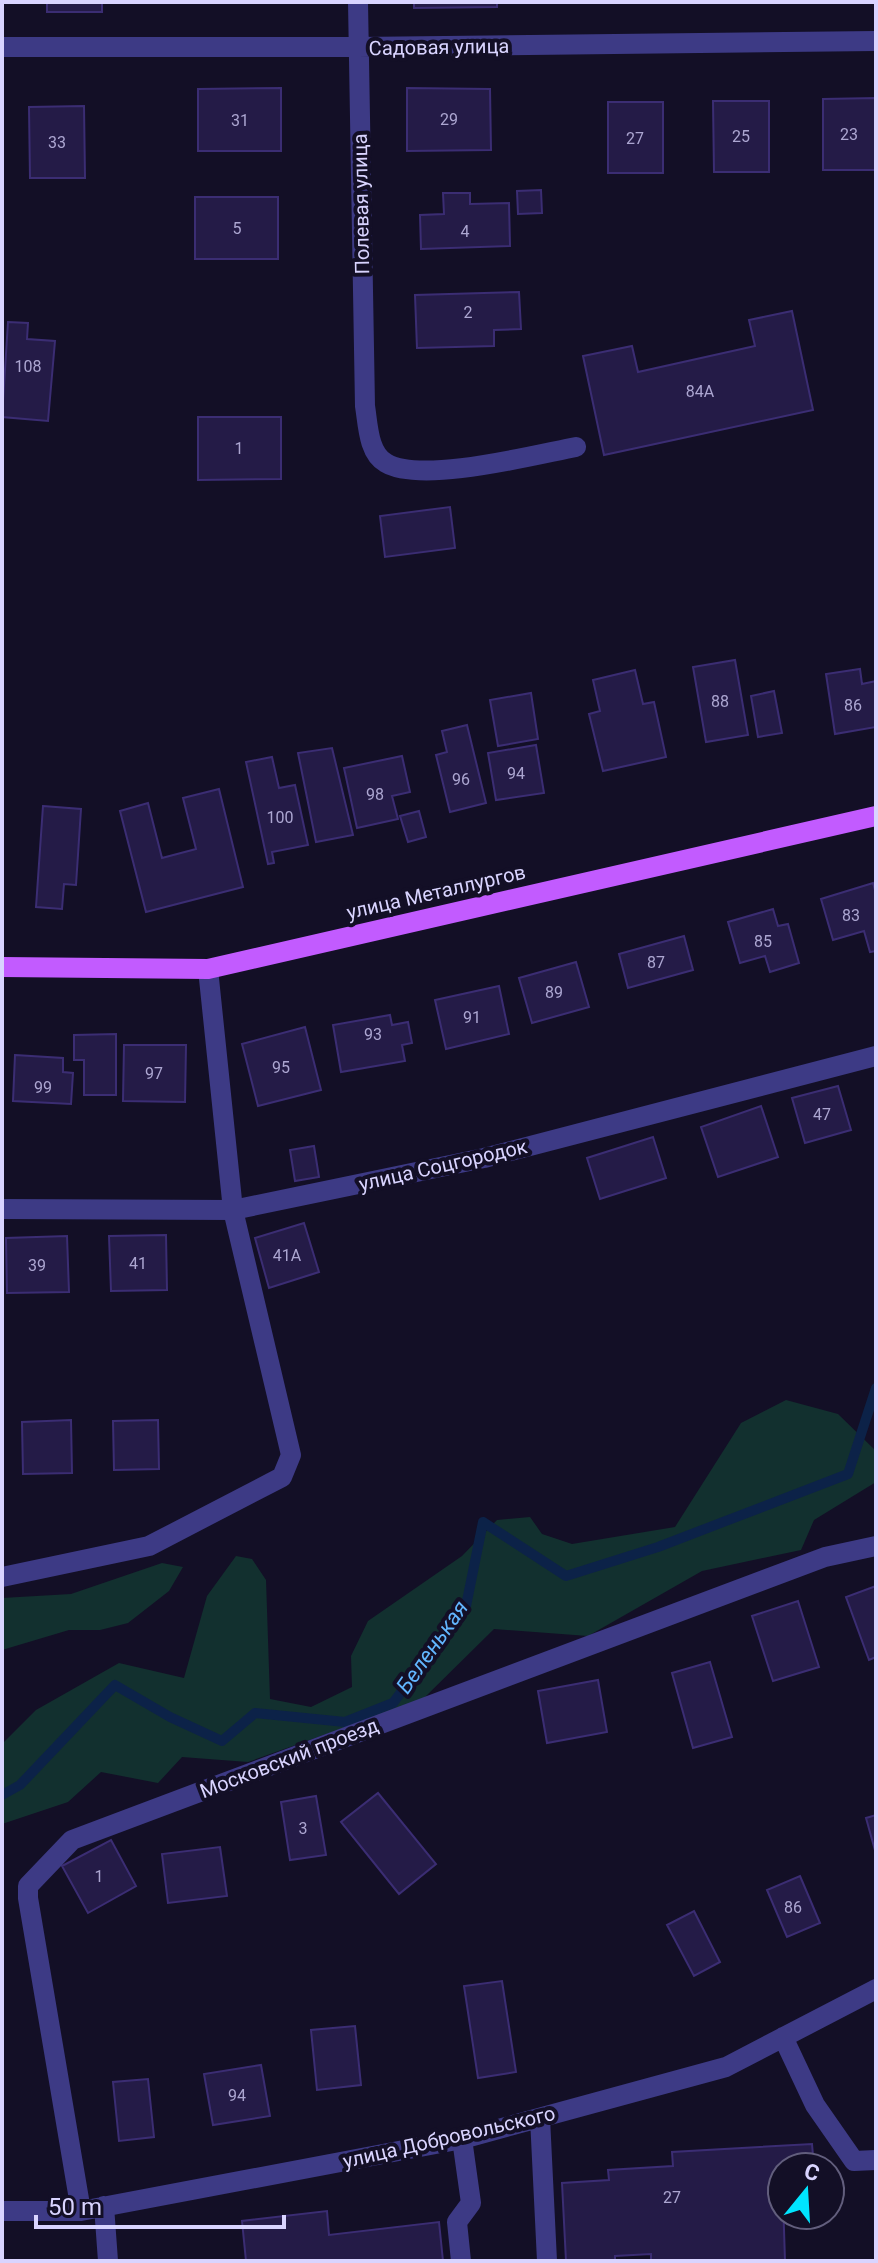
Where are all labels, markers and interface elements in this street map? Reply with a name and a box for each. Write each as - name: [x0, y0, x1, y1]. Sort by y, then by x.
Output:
- street label: Садовая улица: [369, 34, 509, 60]
- house number: 29: [440, 110, 458, 129]
- house number: 31: [231, 111, 249, 130]
- house number: 23: [840, 125, 858, 144]
- house number: 25: [732, 127, 750, 146]
- house number: 27: [626, 129, 644, 148]
- house number: 33: [48, 133, 66, 152]
- street label: Полевая улица: [348, 133, 374, 275]
- house number: 5: [233, 219, 242, 238]
- house number: 4: [461, 222, 470, 241]
- house number: 2: [464, 303, 473, 322]
- house number: 108: [15, 357, 41, 376]
- house number: 84А: [686, 382, 715, 401]
- house number: 1: [235, 439, 244, 458]
- house number: 88: [711, 692, 729, 711]
- house number: 86: [844, 696, 862, 715]
- house number: 94: [507, 764, 525, 783]
- house number: 96: [452, 770, 470, 789]
- house number: 98: [366, 785, 384, 804]
- house number: 100: [267, 808, 293, 827]
- street label: улица Металлургов: [344, 860, 528, 924]
- house number: 83: [842, 906, 860, 925]
- house number: 85: [754, 932, 772, 951]
- house number: 87: [647, 953, 665, 972]
- house number: 89: [545, 983, 563, 1002]
- house number: 91: [463, 1008, 481, 1027]
- house number: 93: [364, 1025, 382, 1044]
- house number: 95: [272, 1058, 290, 1077]
- house number: 97: [145, 1064, 163, 1083]
- house number: 99: [34, 1078, 52, 1097]
- house number: 47: [813, 1105, 831, 1124]
- street label: улица Соцгородок: [357, 1134, 530, 1196]
- house number: 41А: [273, 1246, 302, 1265]
- house number: 41: [129, 1254, 147, 1273]
- house number: 39: [28, 1256, 46, 1275]
- water label: Беленькая: [391, 1596, 473, 1698]
- street label: Московский проезд: [196, 1713, 382, 1803]
- house number: 3: [299, 1819, 308, 1838]
- house number: 1: [95, 1867, 104, 1886]
- house number: 86: [784, 1898, 802, 1917]
- house number: 94: [228, 2086, 246, 2105]
- street label: улица Добровольского: [341, 2101, 557, 2173]
- north arrow: [766, 2151, 846, 2231]
- text: С: [801, 2158, 823, 2187]
- scale bar: [36, 2179, 284, 2229]
- house number: 27: [663, 2188, 681, 2207]
- text: 50 m: [48, 2193, 102, 2221]

